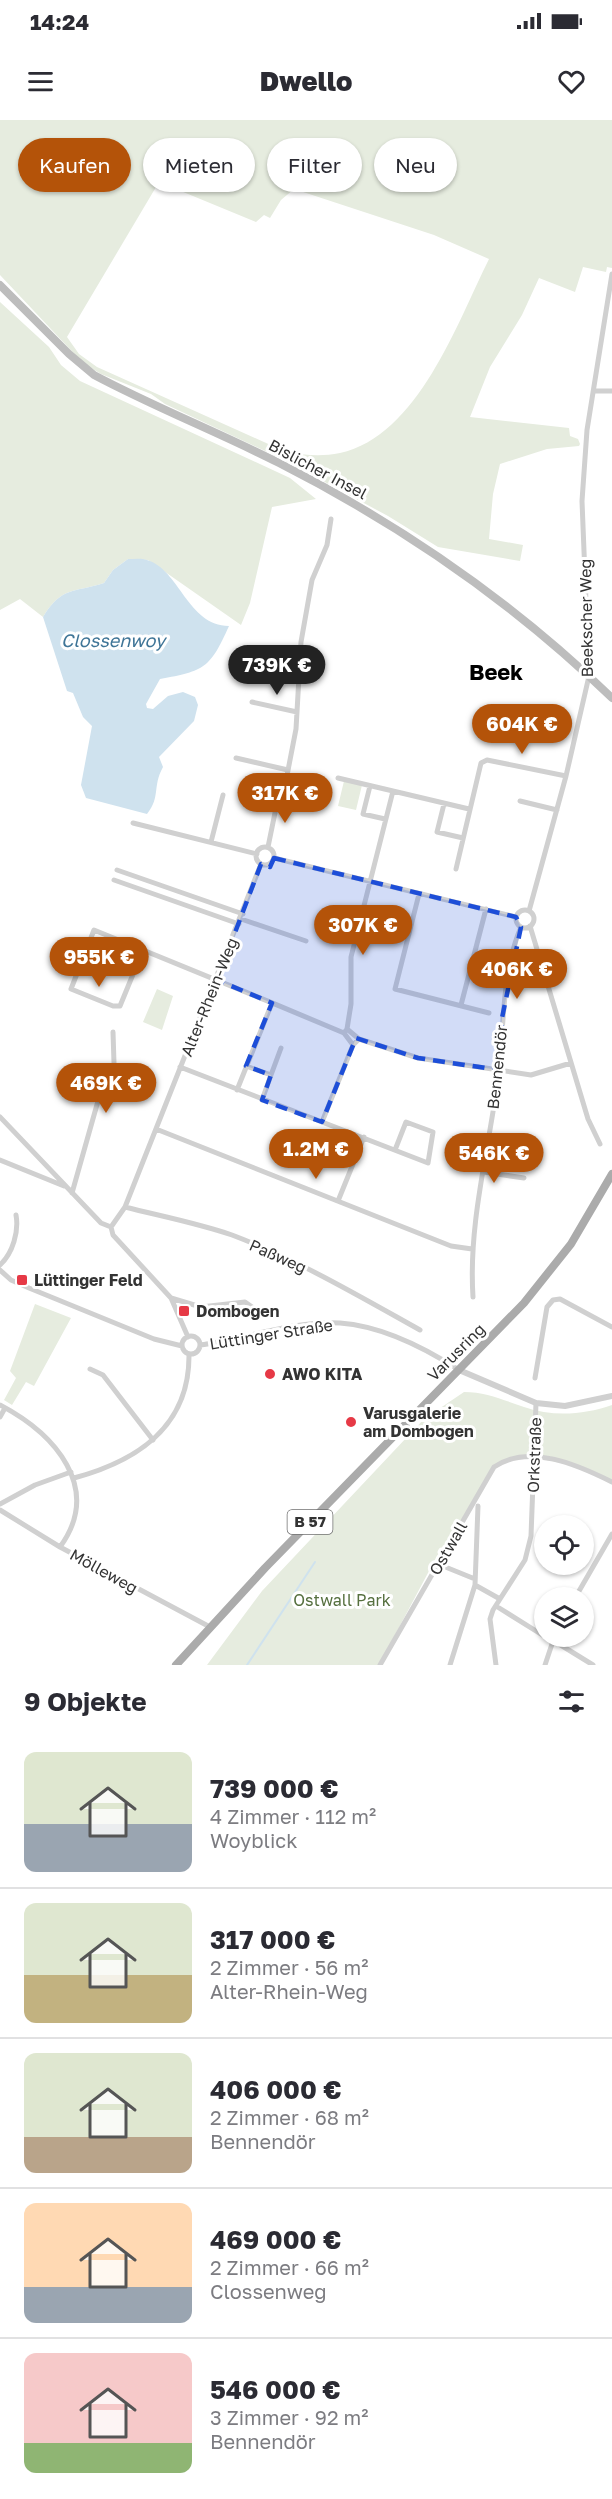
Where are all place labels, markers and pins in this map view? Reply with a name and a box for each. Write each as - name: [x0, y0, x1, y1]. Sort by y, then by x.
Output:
- pin: 739K €: [228, 645, 326, 696]
- pin: 604K €: [473, 704, 571, 755]
- pin: 317K €: [236, 773, 334, 824]
- pin: 307K €: [314, 905, 412, 956]
- pin: 955K €: [50, 937, 148, 988]
- pin: 406K €: [468, 949, 566, 1000]
- pin: 469K €: [57, 1063, 155, 1114]
- pin: 1.2M €: [267, 1129, 365, 1180]
- pin: 546K €: [445, 1133, 543, 1184]
- place label: Lüttinger Feld: [34, 1270, 143, 1290]
- marker: Lüttinger Feld: [15, 1273, 29, 1287]
- place label: Dombogen: [196, 1301, 279, 1321]
- marker: Dombogen: [177, 1304, 191, 1318]
- place label: AWO KITA: [282, 1364, 363, 1384]
- marker: AWO KITA: [263, 1367, 277, 1381]
- place label: Varusgalerie am Dombogen: [363, 1403, 474, 1441]
- marker: Varusgalerie am Dombogen: [344, 1415, 358, 1429]

